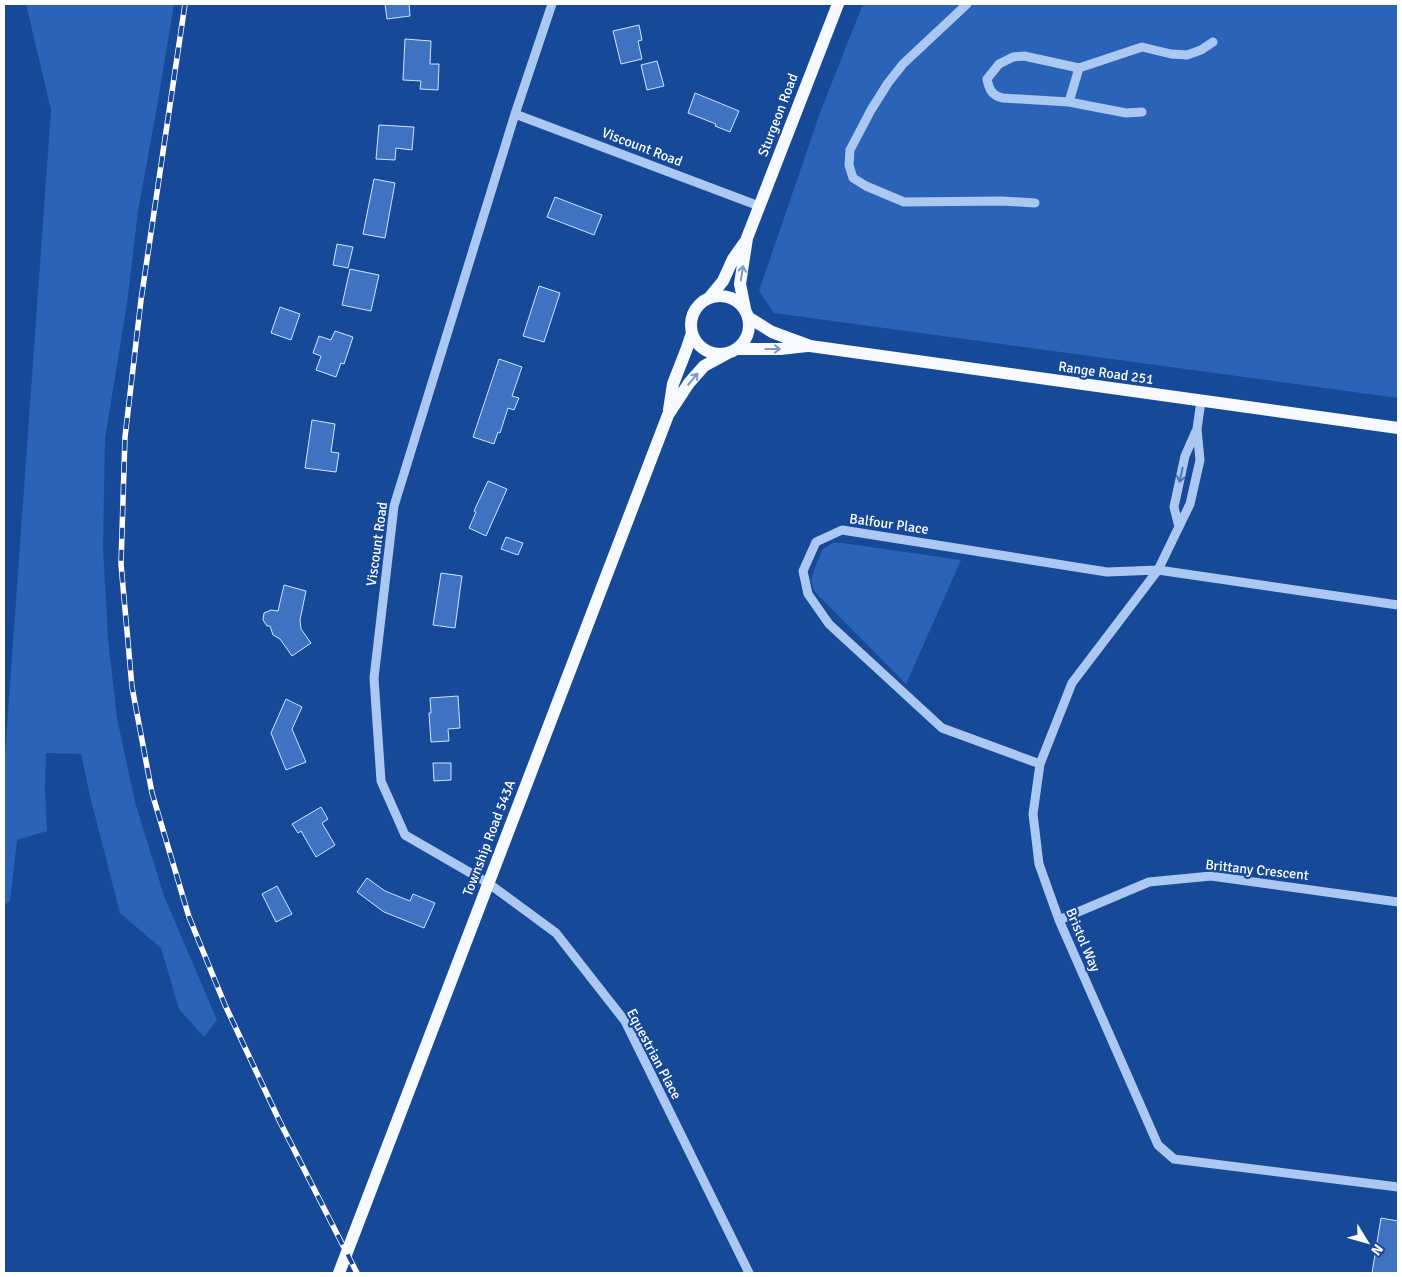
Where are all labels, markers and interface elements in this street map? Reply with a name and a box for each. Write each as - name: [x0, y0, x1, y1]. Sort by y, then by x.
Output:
- street label: Sturgeon Road: [754, 71, 802, 159]
- street label: Viscount Road: [599, 124, 685, 170]
- one-way arrow: [737, 266, 747, 282]
- one-way arrow: [765, 344, 781, 354]
- street label: Range Road 251: [1057, 358, 1155, 388]
- one-way arrow: [688, 372, 699, 385]
- one-way arrow: [1176, 466, 1185, 482]
- street label: Viscount Road: [363, 501, 391, 587]
- street label: Balfour Place: [848, 510, 930, 538]
- street label: Township Road 543A: [459, 777, 519, 898]
- street label: Brittany Crescent: [1204, 856, 1310, 884]
- street label: Bristol Way: [1062, 906, 1104, 975]
- street label: Equestrian Place: [623, 1006, 685, 1102]
- north arrow: [1342, 1217, 1392, 1267]
- text: N: [1367, 1241, 1387, 1259]

